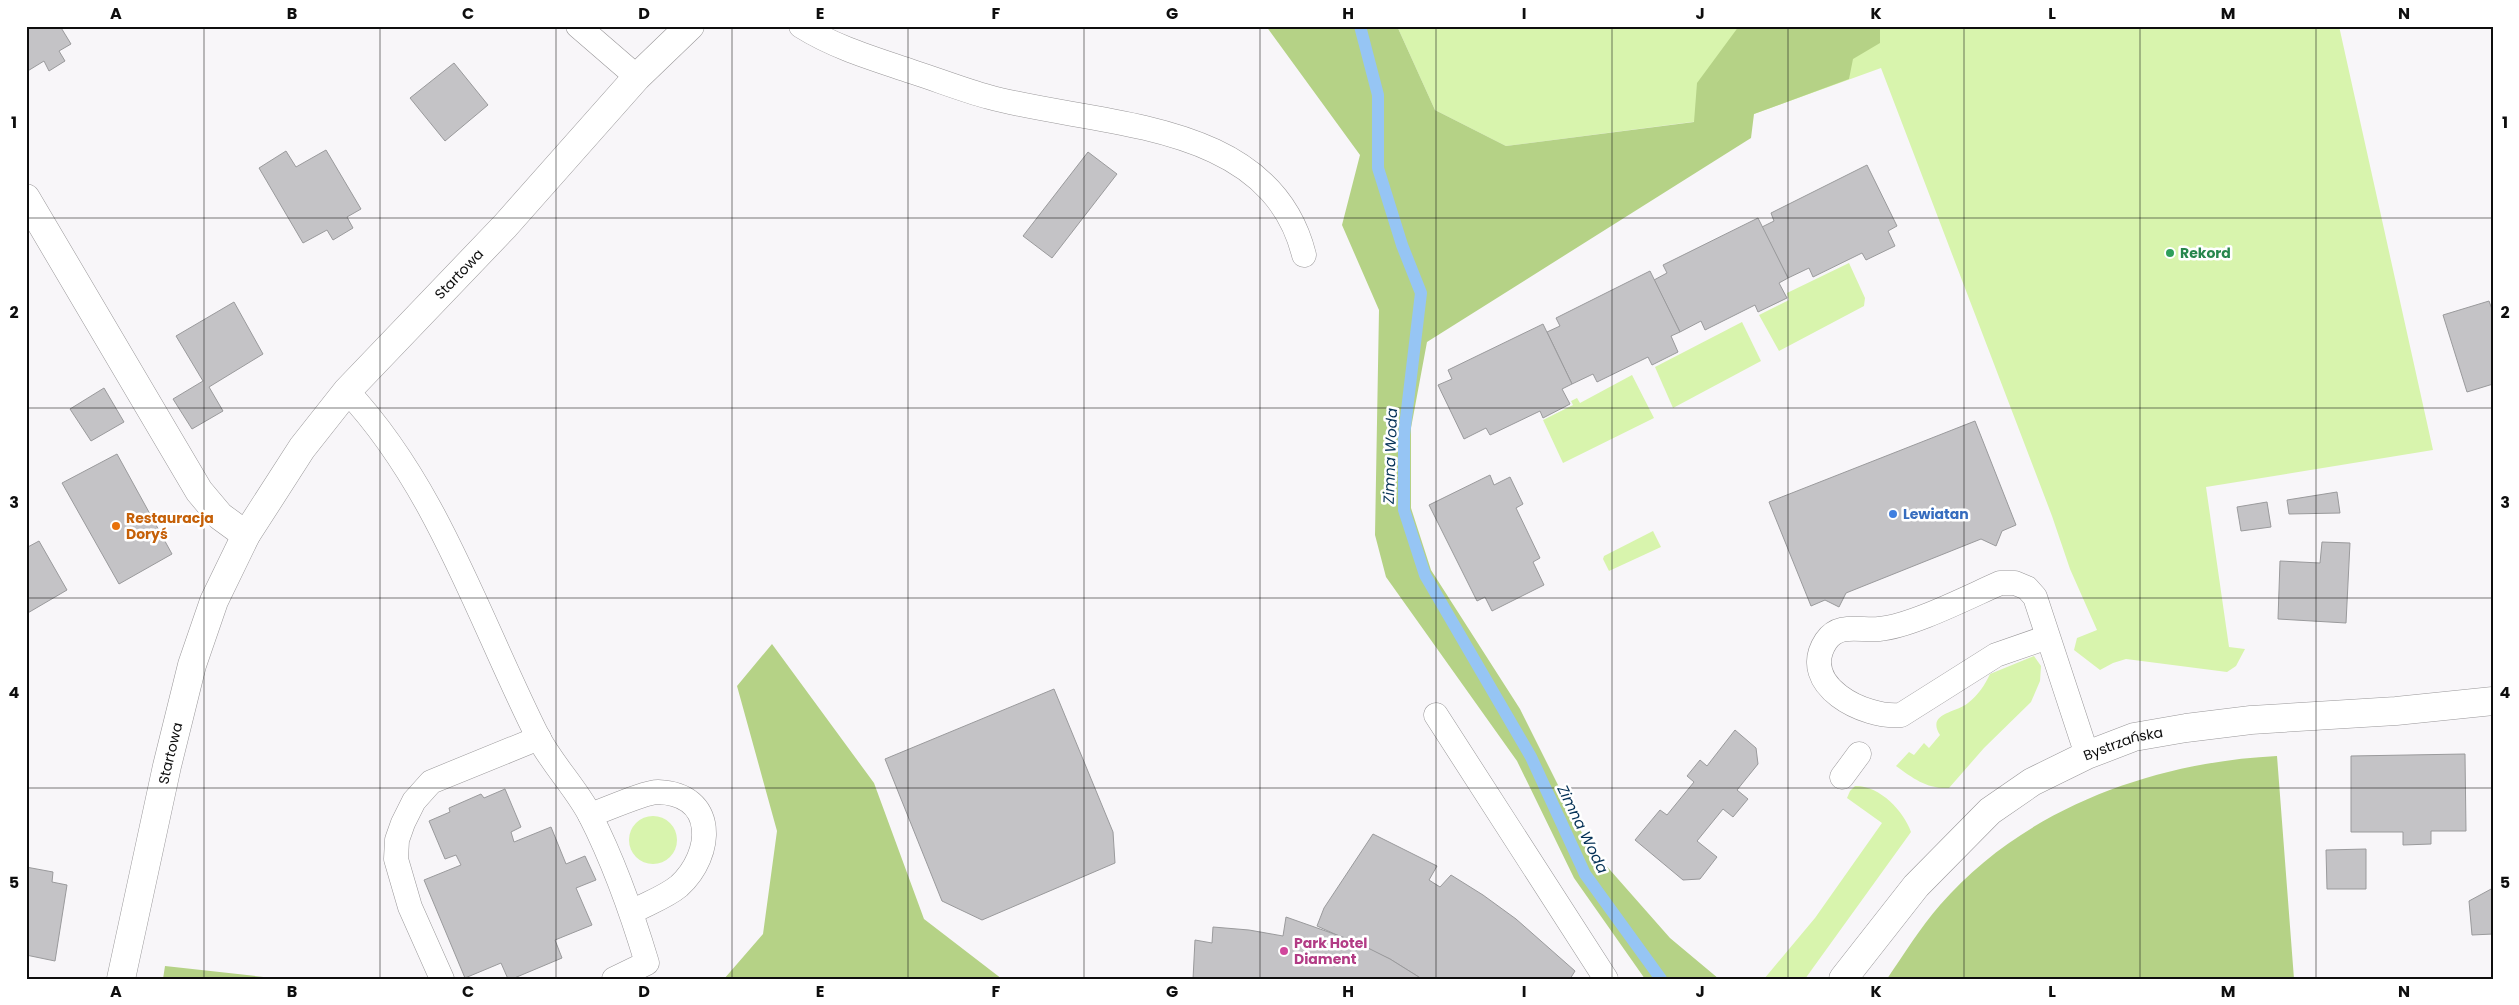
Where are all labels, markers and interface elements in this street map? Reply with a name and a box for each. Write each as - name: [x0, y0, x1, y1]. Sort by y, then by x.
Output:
- text: A: [110, 2, 122, 25]
- text: B: [287, 2, 297, 25]
- text: C: [462, 2, 474, 25]
- text: D: [638, 2, 650, 25]
- text: E: [816, 2, 824, 25]
- text: F: [992, 2, 1001, 25]
- text: G: [1166, 2, 1178, 25]
- text: H: [1342, 2, 1354, 25]
- text: I: [1522, 2, 1526, 25]
- text: J: [1695, 2, 1705, 25]
- text: K: [1870, 2, 1882, 25]
- text: L: [2048, 2, 2056, 25]
- text: M: [2221, 2, 2235, 25]
- text: N: [2398, 2, 2410, 25]
- text: 1: [11, 111, 17, 134]
- text: 1: [2502, 111, 2508, 134]
- place label: Rekord: [2180, 243, 2231, 263]
- street label: Startowa: [430, 244, 488, 304]
- marker: Rekord: [2164, 247, 2176, 259]
- text: 2: [9, 301, 19, 324]
- text: 2: [2500, 301, 2510, 324]
- water label: Zimna Woda: [1378, 408, 1402, 505]
- text: 3: [9, 491, 19, 514]
- text: 3: [2500, 491, 2510, 514]
- place label: Lewiatan: [1903, 504, 1969, 524]
- place label: Restauracja Doryś: [126, 508, 214, 544]
- marker: Lewiatan: [1887, 508, 1899, 520]
- marker: Restauracja Doryś: [110, 520, 122, 532]
- text: 4: [9, 681, 20, 704]
- text: 4: [2500, 681, 2511, 704]
- street label: Startowa: [153, 720, 187, 786]
- street label: Bystrzańska: [2080, 722, 2165, 766]
- water label: Zimna Woda: [1552, 780, 1613, 877]
- text: 5: [9, 871, 19, 894]
- text: 5: [2500, 871, 2510, 894]
- place label: Park Hotel Diament: [1294, 933, 1367, 969]
- marker: Park Hotel Diament: [1278, 945, 1290, 957]
- text: A: [110, 980, 122, 1003]
- text: B: [287, 980, 297, 1003]
- text: C: [462, 980, 474, 1003]
- text: D: [638, 980, 650, 1003]
- text: E: [816, 980, 824, 1003]
- text: F: [992, 980, 1001, 1003]
- text: G: [1166, 980, 1178, 1003]
- text: H: [1342, 980, 1354, 1003]
- text: I: [1522, 980, 1526, 1003]
- text: J: [1695, 980, 1705, 1003]
- text: K: [1870, 980, 1882, 1003]
- text: L: [2048, 980, 2056, 1003]
- text: M: [2221, 980, 2235, 1003]
- text: N: [2398, 980, 2410, 1003]

